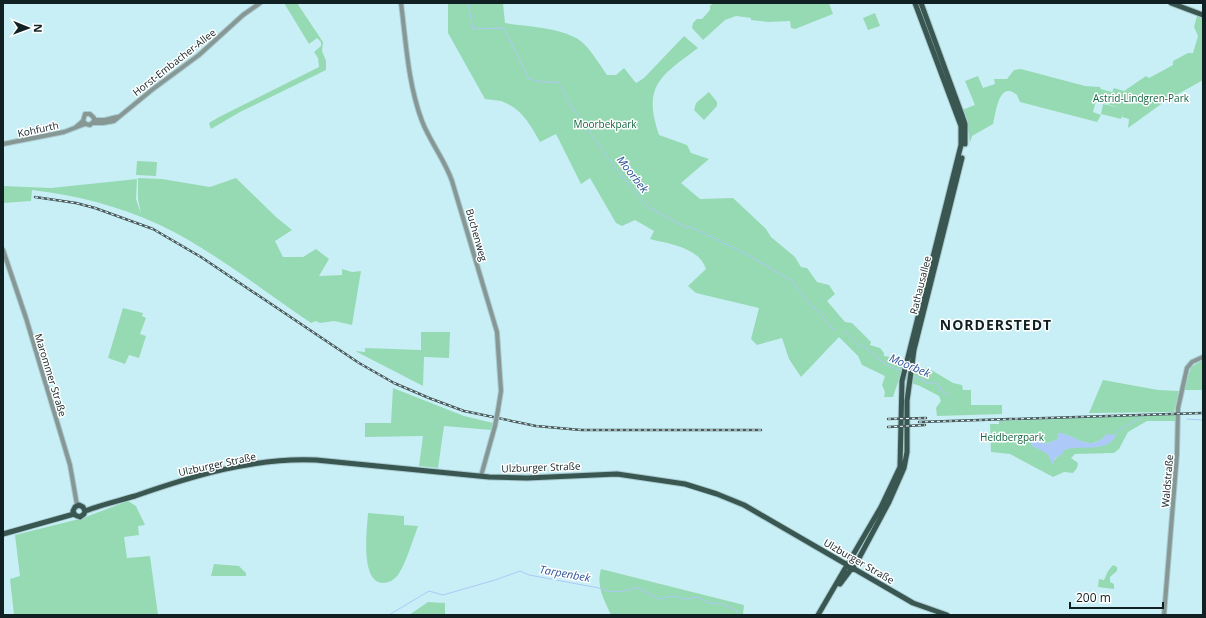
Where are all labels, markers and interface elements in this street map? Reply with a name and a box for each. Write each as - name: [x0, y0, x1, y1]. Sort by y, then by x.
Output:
- north arrow: [8, 8, 48, 48]
- text: N: [31, 24, 46, 33]
- street label: Horst-Embacher-Allee: [130, 25, 219, 99]
- park label: Astrid-Lindgren-Park: [1093, 91, 1190, 105]
- park label: Moorbekpark: [573, 117, 637, 131]
- street label: Kohfurth: [16, 118, 60, 140]
- water label: Moorbek: [614, 152, 653, 196]
- street label: Buchenweg: [463, 207, 491, 263]
- street label: Rathausallee: [906, 254, 934, 316]
- district label: NORDERSTEDT: [940, 315, 1052, 334]
- street label: Marommer Straße: [32, 332, 70, 419]
- water label: Moorbek: [887, 350, 933, 381]
- park label: Heidbergpark: [980, 430, 1045, 444]
- street label: Ulzburger Straße: [177, 449, 258, 479]
- street label: Waldstraße: [1158, 453, 1176, 508]
- street label: Ulzburger Straße: [501, 459, 581, 475]
- street label: Ulzburger Straße: [821, 535, 897, 587]
- water label: Tarpenbek: [538, 561, 592, 585]
- scale bar: [1070, 584, 1163, 610]
- text: 200 m: [1076, 589, 1111, 606]

